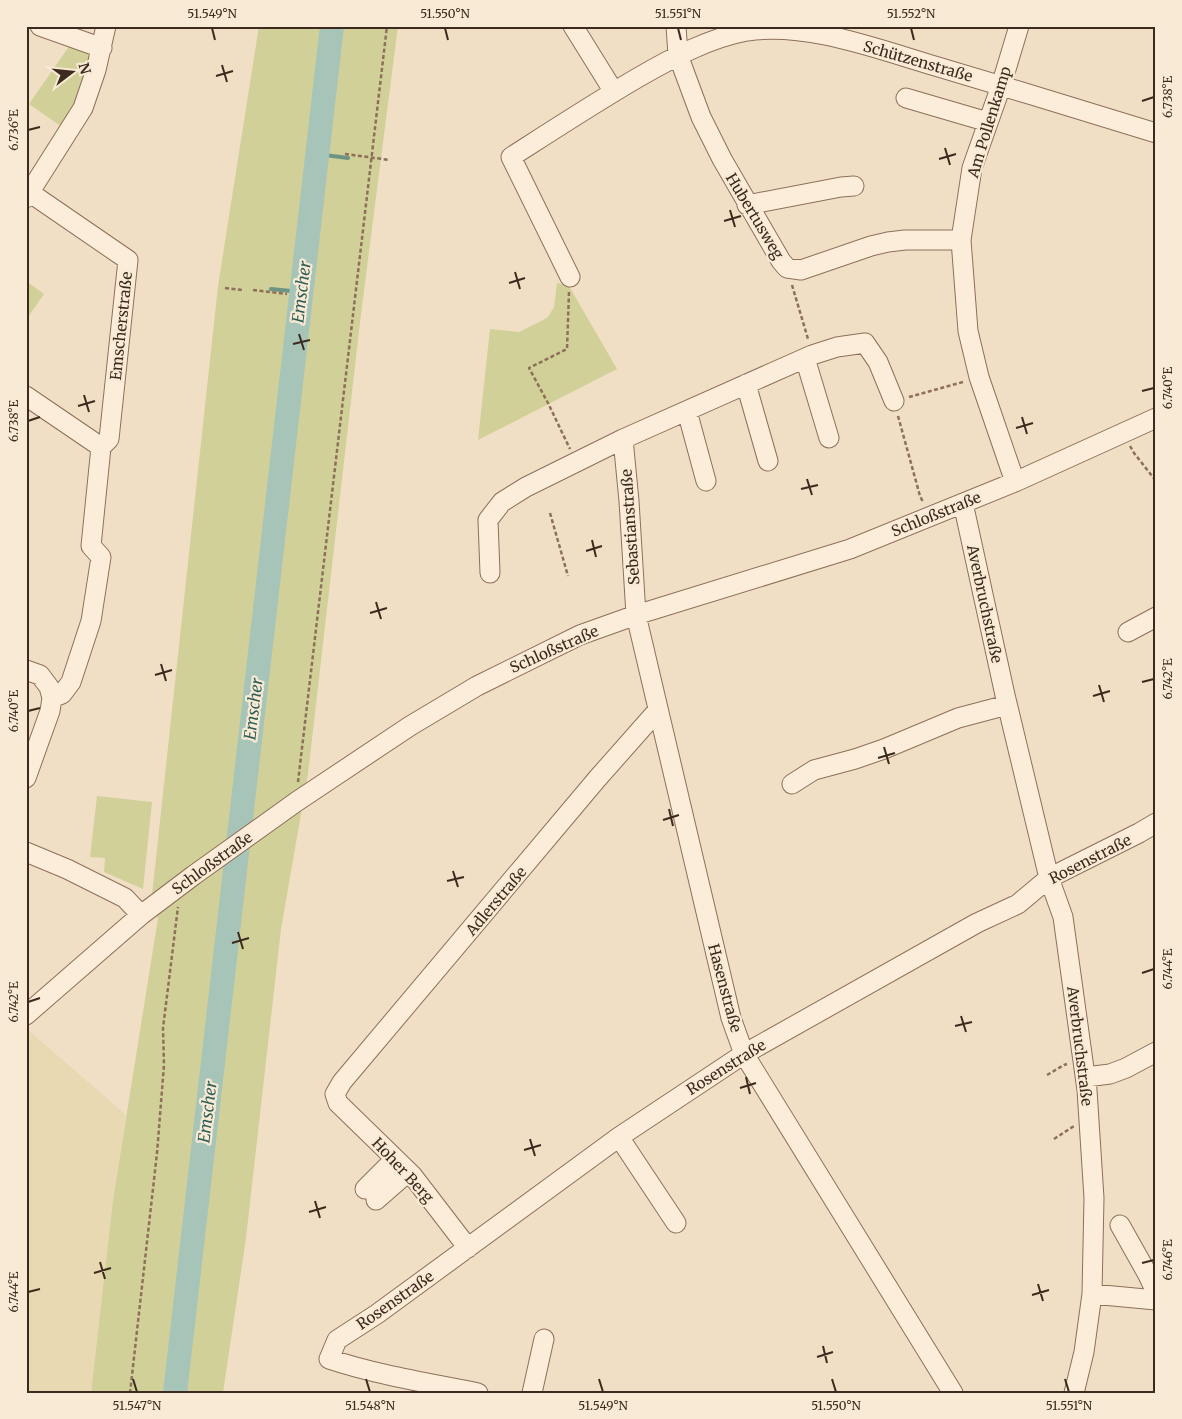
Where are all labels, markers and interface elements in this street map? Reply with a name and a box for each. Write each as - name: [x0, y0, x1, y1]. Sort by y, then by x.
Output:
- text: 51.549°N: [187, 6, 237, 21]
- text: 51.550°N: [420, 6, 471, 21]
- text: 51.551°N: [655, 6, 702, 21]
- text: 51.552°N: [887, 6, 936, 21]
- street label: Schützenstraße: [861, 36, 975, 86]
- north arrow: [48, 48, 98, 98]
- text: N: [74, 61, 95, 76]
- street label: Am Pollenkamp: [963, 64, 1015, 181]
- text: 6.738°E: [1160, 76, 1175, 118]
- text: 6.736°E: [6, 109, 21, 151]
- street label: Hubertusweg: [722, 170, 788, 262]
- water label: Emscher: [287, 259, 315, 324]
- street label: Emscherstraße: [106, 271, 136, 381]
- text: 6.740°E: [1160, 366, 1175, 409]
- text: 6.738°E: [6, 400, 21, 442]
- street label: Sebastianstraße: [616, 468, 644, 586]
- street label: Schloßstraße: [888, 487, 984, 541]
- street label: Averbruchstraße: [963, 542, 1007, 665]
- street label: Schloßstraße: [507, 621, 601, 677]
- text: 6.742°E: [1160, 658, 1175, 700]
- water label: Emscher: [239, 676, 267, 741]
- text: 6.740°E: [6, 689, 21, 732]
- street label: Schloßstraße: [168, 827, 256, 899]
- street label: Rosenstraße: [1046, 830, 1135, 888]
- street label: Adlerstraße: [461, 862, 531, 940]
- street label: Hasenstraße: [704, 942, 746, 1035]
- text: 6.744°E: [1160, 948, 1175, 989]
- text: 6.742°E: [6, 981, 21, 1023]
- street label: Averbruchstraße: [1063, 984, 1097, 1107]
- street label: Rosenstraße: [683, 1035, 769, 1099]
- water label: Emscher: [193, 1079, 221, 1144]
- street label: Hoher Berg: [368, 1134, 438, 1206]
- text: 6.746°E: [1160, 1239, 1175, 1281]
- street label: Rosenstraße: [353, 1266, 437, 1334]
- text: 6.744°E: [6, 1271, 21, 1312]
- text: 51.547°N: [113, 1398, 162, 1413]
- text: 51.548°N: [345, 1398, 396, 1413]
- text: 51.549°N: [578, 1398, 628, 1413]
- text: 51.550°N: [811, 1398, 862, 1413]
- text: 51.551°N: [1046, 1398, 1093, 1413]

